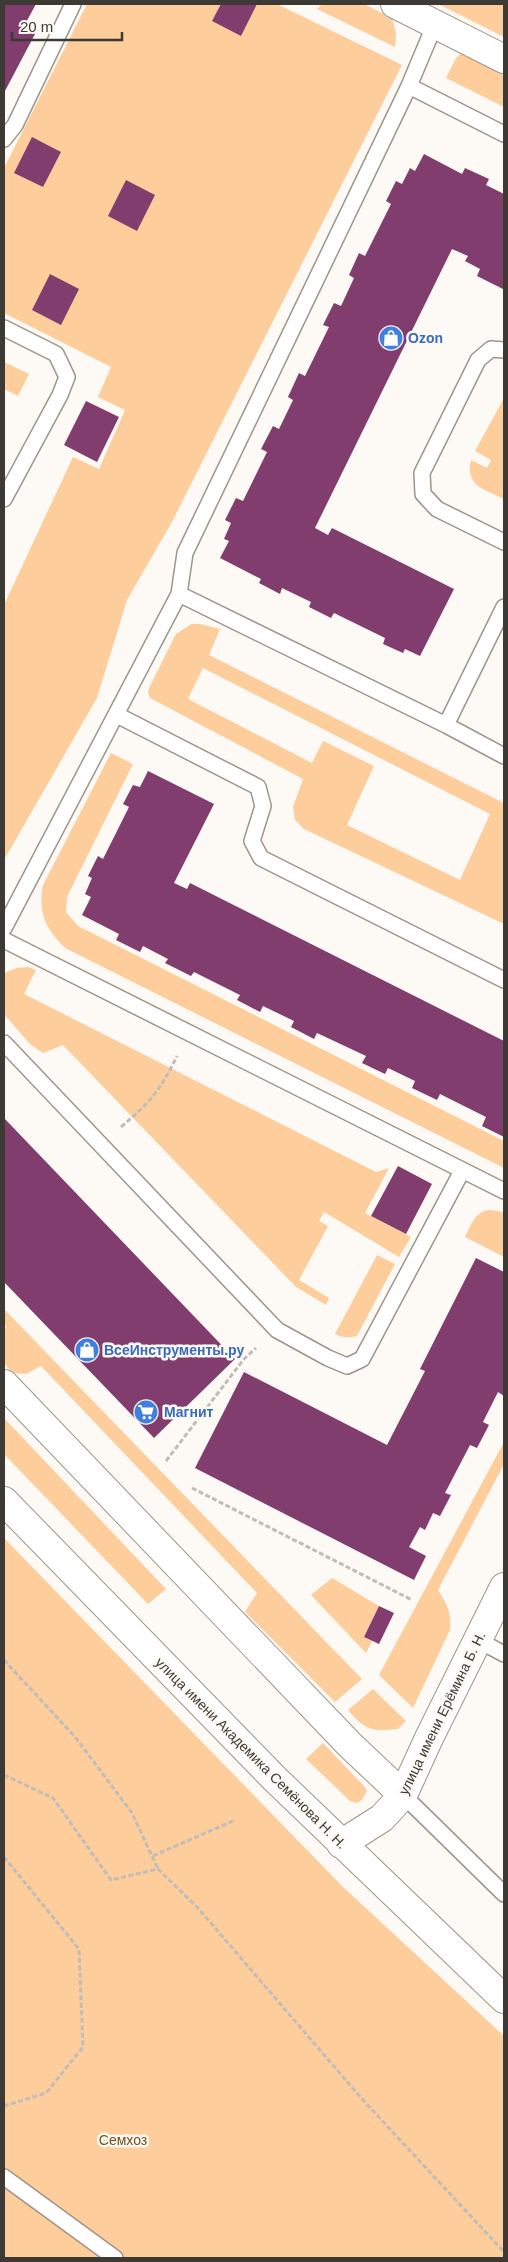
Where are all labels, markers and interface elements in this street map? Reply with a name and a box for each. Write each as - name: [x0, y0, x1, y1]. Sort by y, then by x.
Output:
- scale bar: [12, 10, 122, 42]
- text: 20 m: [20, 18, 53, 35]
- shop icon: Ozon: [378, 325, 404, 351]
- place label: Ozon: [408, 330, 443, 346]
- shop icon: ВсеИнструменты.ру: [74, 1337, 100, 1363]
- place label: ВсеИнструменты.ру: [104, 1342, 244, 1358]
- supermarket icon: Магнит: [133, 1399, 159, 1425]
- place label: Магнит: [164, 1404, 214, 1420]
- street label: улица имени Ерёмина Б. Н.: [395, 1629, 489, 1797]
- street label: улица имени Академика Семёнова Н. Н.: [152, 1654, 350, 1852]
- park label: Семхоз: [99, 2132, 147, 2148]

